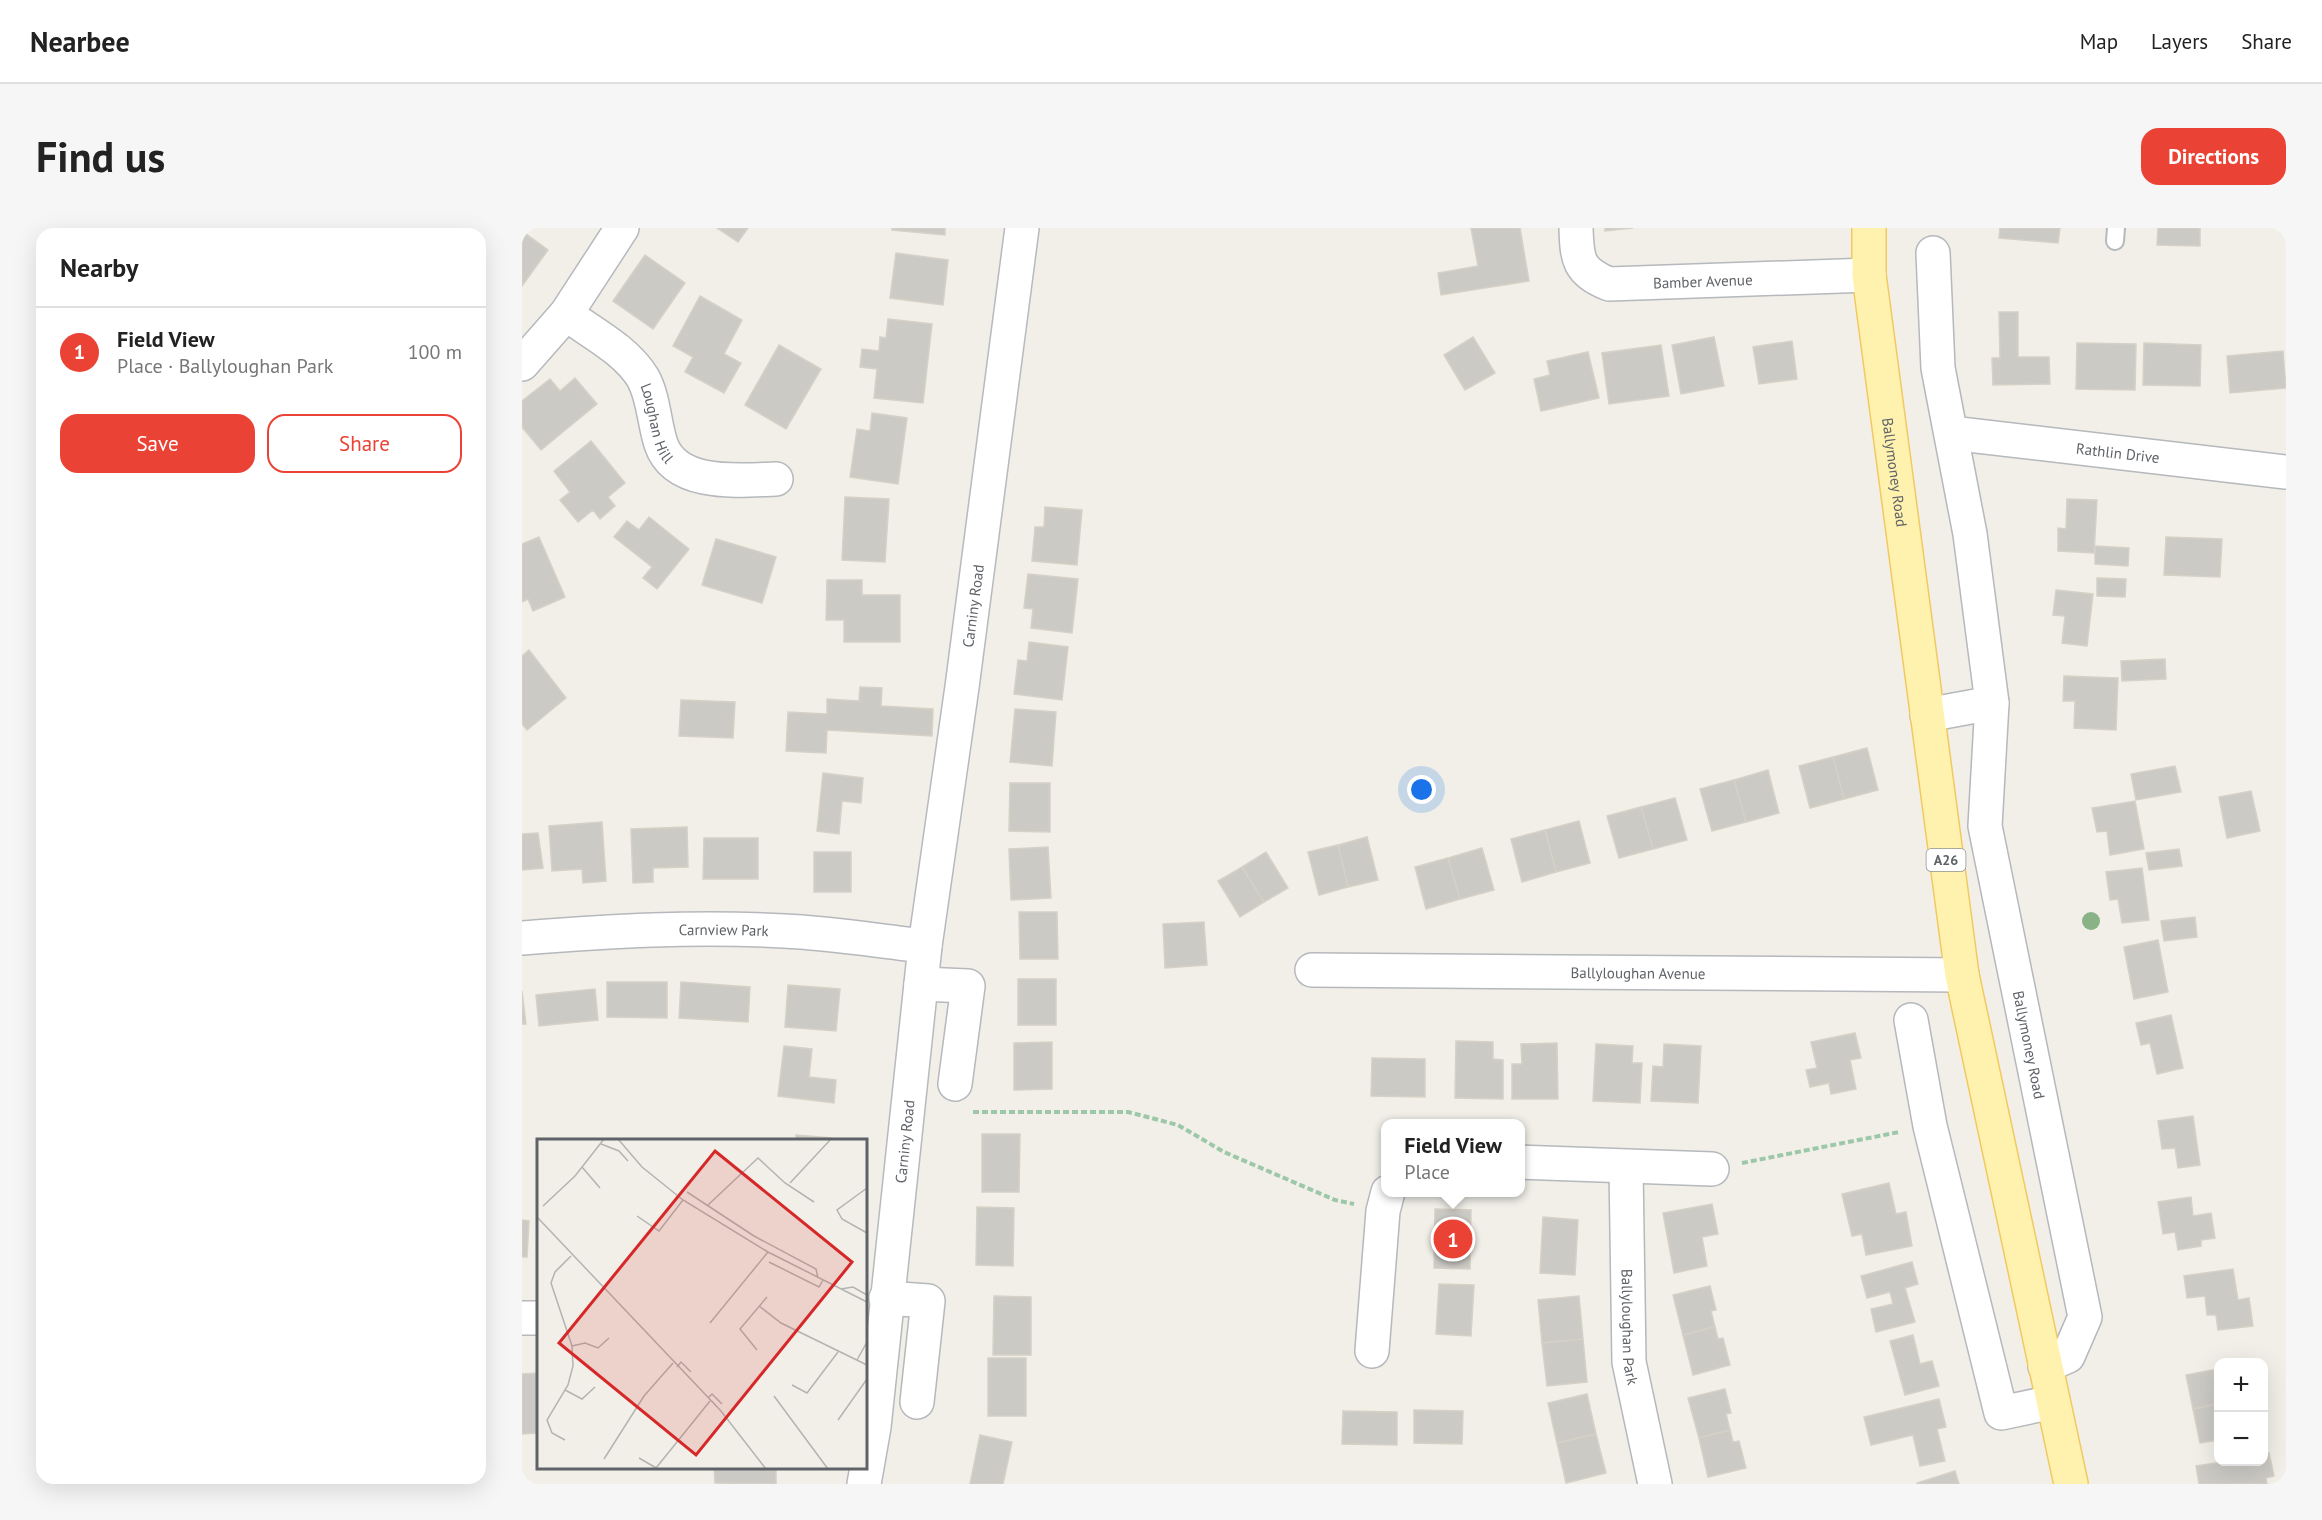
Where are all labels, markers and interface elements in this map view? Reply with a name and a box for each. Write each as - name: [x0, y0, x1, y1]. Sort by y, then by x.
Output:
- text: Nearbee: [30, 23, 130, 60]
- text: Map: [2080, 28, 2118, 55]
- text: Layers: [2151, 28, 2208, 55]
- text: Share: [2241, 28, 2292, 55]
- button: Directions: [2141, 128, 2286, 185]
- text: Find us: [36, 129, 165, 184]
- text: Nearby: [60, 251, 138, 284]
- street label: Bamber Avenue: [1653, 270, 1753, 292]
- text: Field View: [117, 325, 215, 353]
- text: 1: [74, 339, 85, 365]
- text: 100 m: [408, 339, 462, 365]
- text: Place · Ballyloughan Park: [117, 353, 333, 379]
- street label: Loughan Hill: [637, 380, 678, 467]
- button: Save: [60, 414, 255, 473]
- button: Share: [267, 414, 462, 473]
- street label: Ballymoney Road: [1879, 416, 1912, 528]
- street label: Rathlin Drive: [2075, 438, 2161, 467]
- street label: Carniny Road: [958, 563, 987, 649]
- your location: [1407, 775, 1436, 804]
- road number: A26: [1926, 849, 1966, 871]
- street label: Carnview Park: [678, 919, 770, 940]
- street label: Ballyloughan Avenue: [1570, 962, 1706, 983]
- street label: Ballymoney Road: [2009, 989, 2050, 1101]
- street label: Carniny Road: [890, 1099, 918, 1184]
- popup: [1381, 1119, 1525, 1197]
- text: Field View: [1404, 1131, 1502, 1159]
- inset map: [537, 1139, 867, 1469]
- text: Place: [1404, 1159, 1450, 1185]
- pin: 1: [1434, 1216, 1472, 1262]
- street label: Ballyloughan Park: [1618, 1269, 1643, 1387]
- map controls: [2214, 1358, 2268, 1466]
- button: +: [2214, 1358, 2268, 1412]
- button: −: [2214, 1412, 2268, 1466]

